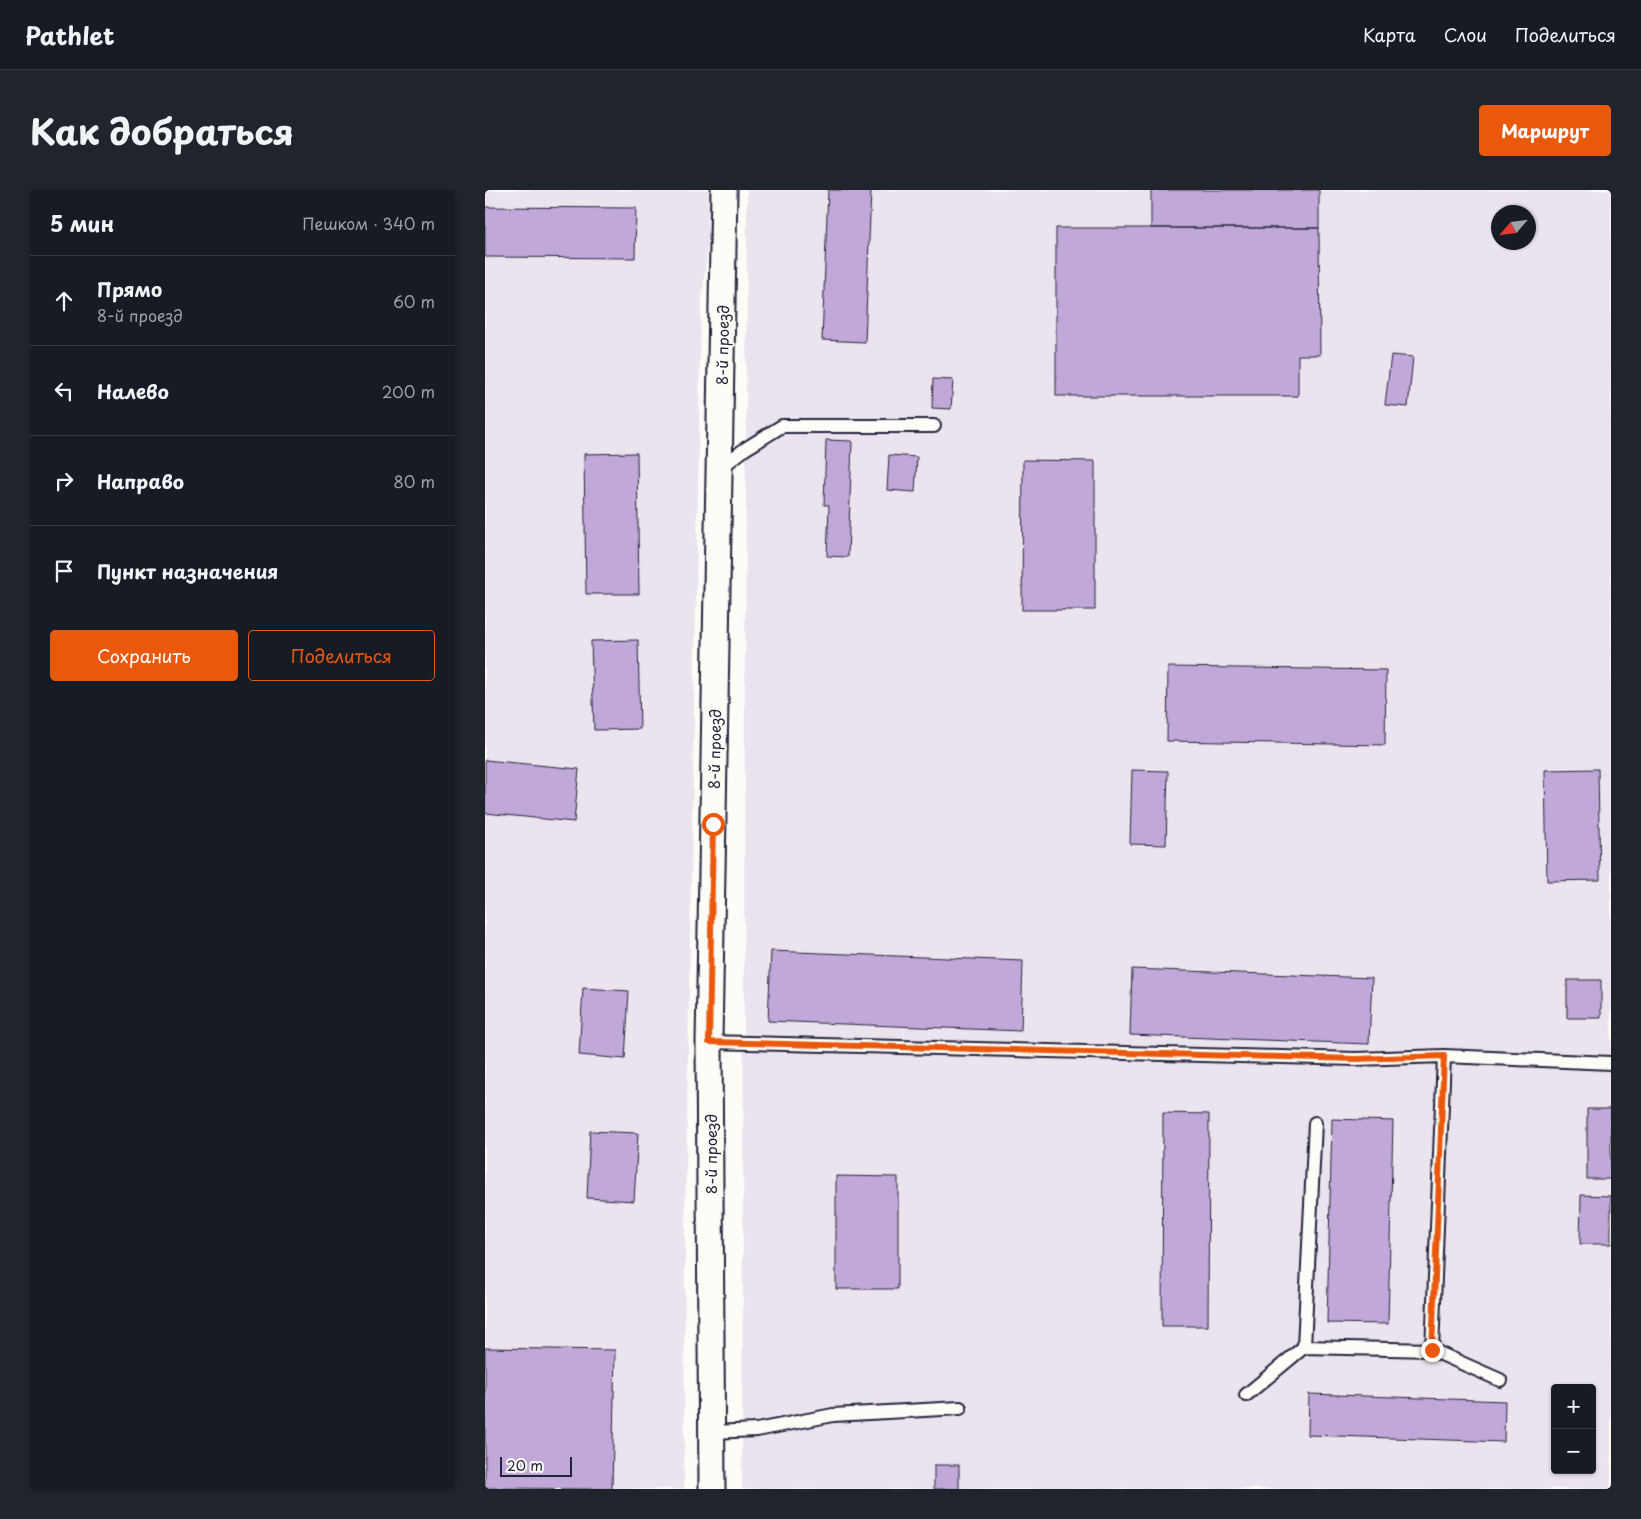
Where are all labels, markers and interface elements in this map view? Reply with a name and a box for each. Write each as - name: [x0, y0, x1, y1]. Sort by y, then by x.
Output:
- text: Pathlet: [25, 17, 115, 53]
- text: Карта: [1363, 21, 1416, 48]
- text: Слои: [1444, 21, 1487, 48]
- text: Поделиться: [1515, 21, 1616, 48]
- text: Как добраться: [30, 104, 294, 157]
- button: Маршрут: [1479, 105, 1611, 156]
- north arrow: [1491, 205, 1536, 250]
- text: 5 мин: [50, 207, 114, 239]
- text: Пешком · 340 m: [302, 211, 435, 235]
- text: Прямо: [97, 275, 162, 303]
- icon: ahead: [50, 287, 78, 315]
- text: 60 m: [393, 289, 435, 313]
- text: 8-й проезд: [97, 303, 183, 327]
- street label: 8-й проезд: [710, 305, 734, 385]
- icon: left: [50, 377, 78, 405]
- text: Налево: [97, 377, 169, 405]
- text: 200 m: [382, 379, 435, 403]
- icon: right: [50, 467, 78, 495]
- text: Направо: [97, 467, 184, 495]
- text: 80 m: [393, 469, 435, 493]
- icon: arrive: [50, 557, 78, 585]
- text: Пункт назначения: [97, 557, 278, 585]
- button: Сохранить: [50, 630, 238, 681]
- button: Поделиться: [248, 630, 435, 681]
- street label: 8-й проезд: [702, 709, 726, 789]
- route start: [702, 813, 725, 836]
- street label: 8-й проезд: [699, 1114, 722, 1194]
- route end: [1421, 1339, 1444, 1362]
- map controls: [1551, 1384, 1596, 1474]
- button: +: [1551, 1384, 1596, 1429]
- button: −: [1551, 1429, 1596, 1474]
- scale bar: [500, 1454, 573, 1477]
- text: 20 m: [507, 1455, 543, 1476]

